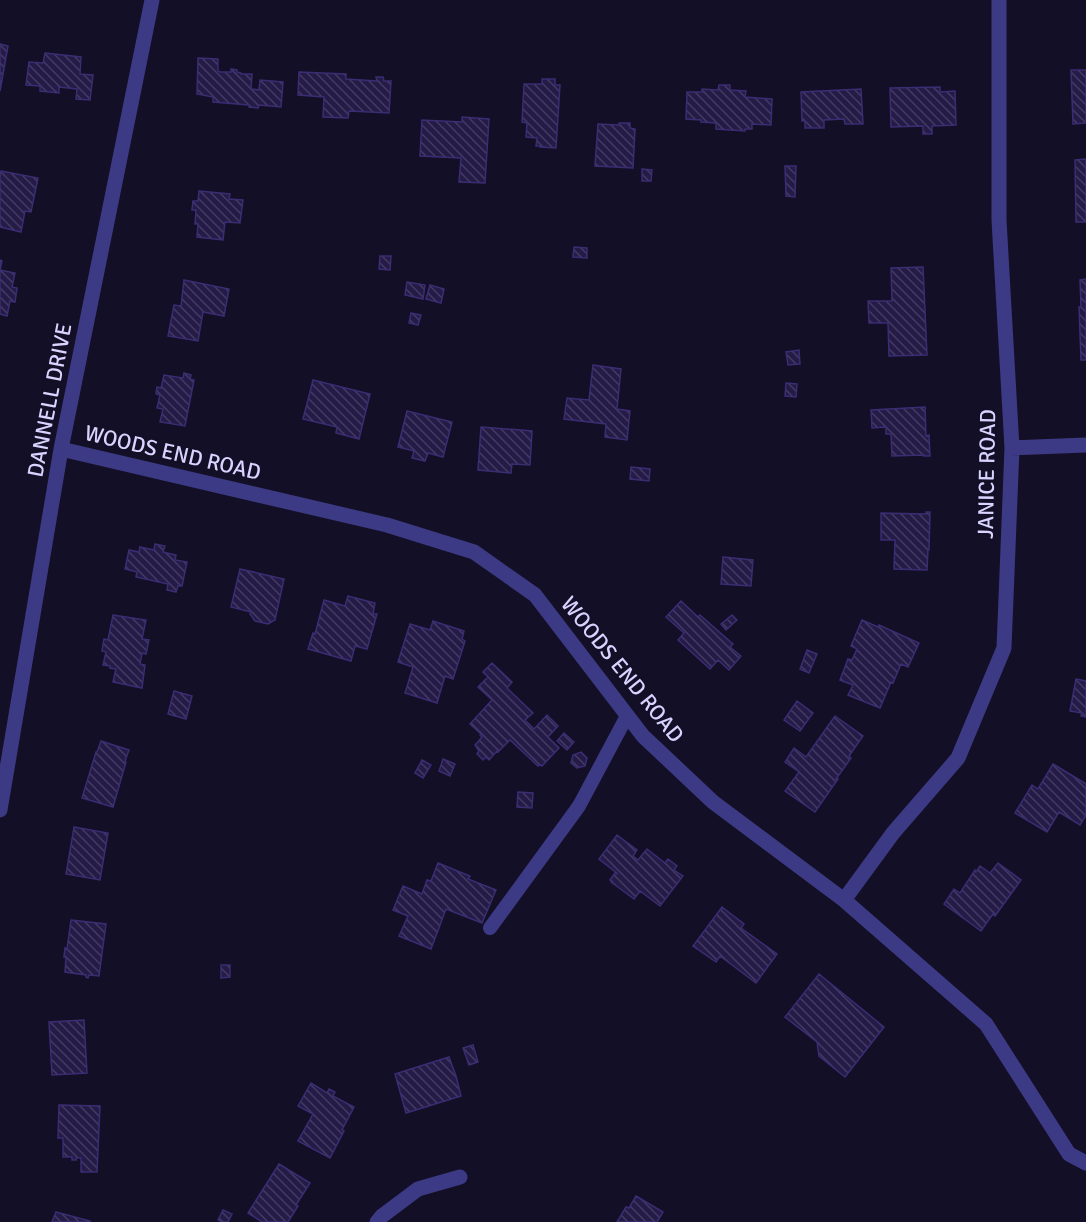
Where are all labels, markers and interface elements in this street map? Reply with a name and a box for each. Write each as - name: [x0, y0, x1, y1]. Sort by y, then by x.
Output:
- street label: DANNELL DRIVE: [21, 321, 78, 479]
- street label: JANICE ROAD: [972, 409, 1001, 539]
- street label: WOODS END ROAD: [82, 419, 264, 486]
- street label: WOODS END ROAD: [555, 591, 690, 748]

